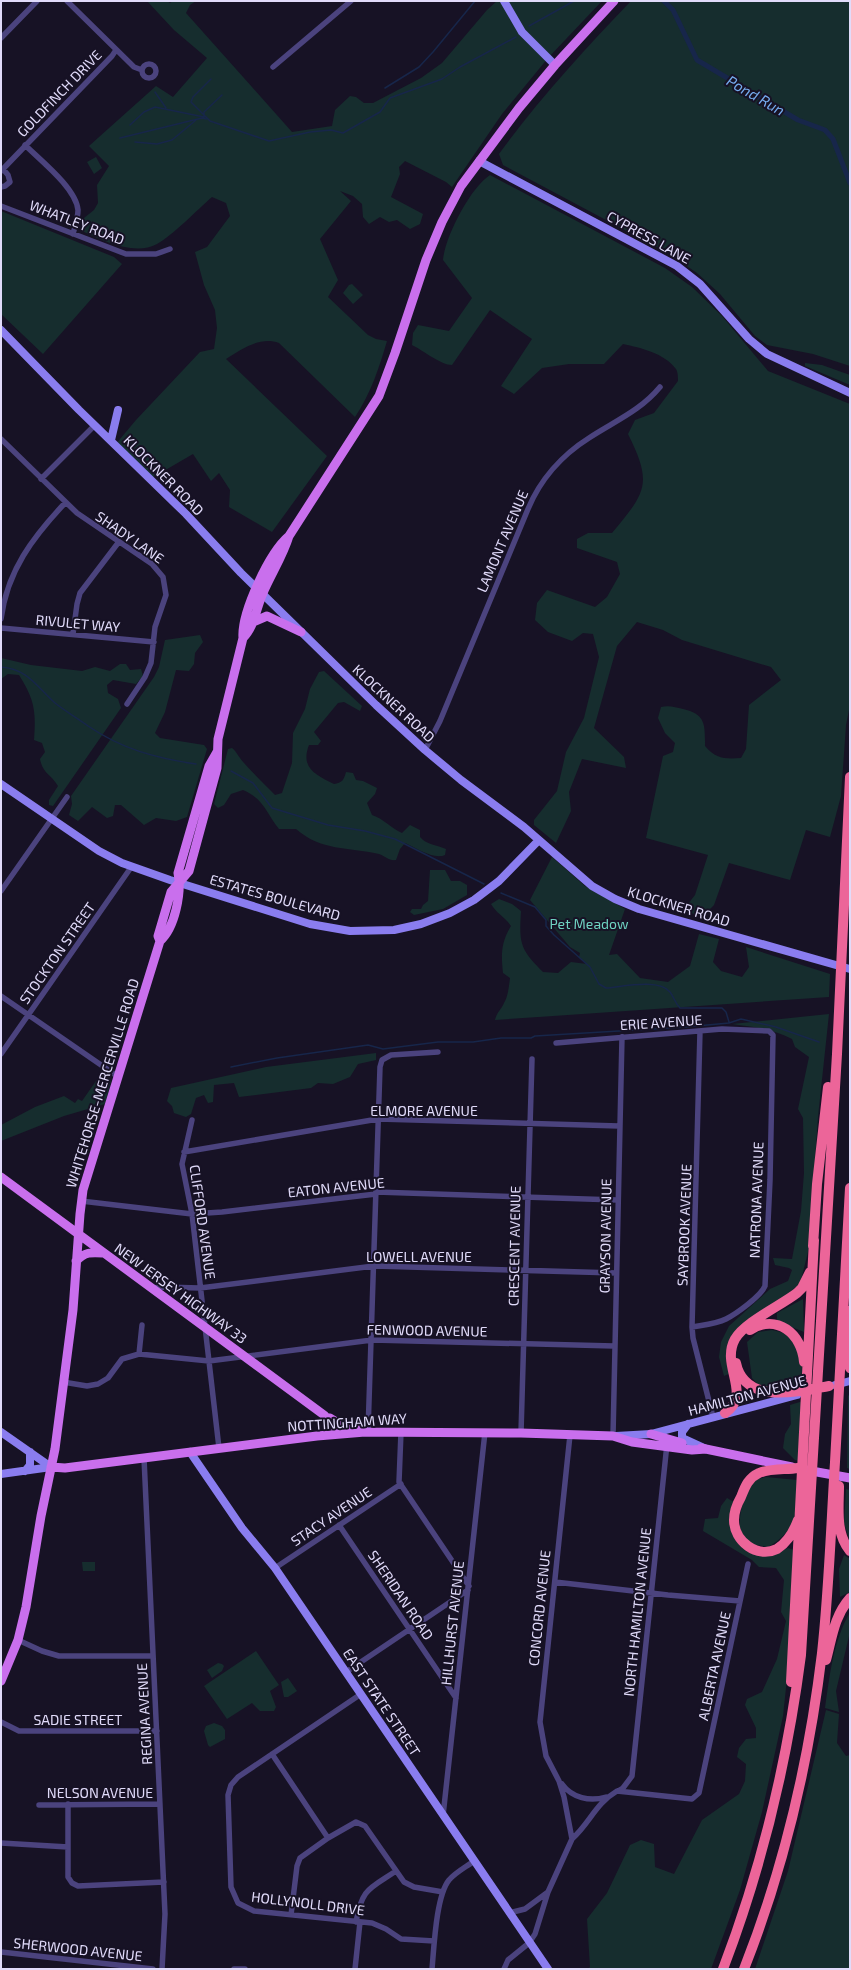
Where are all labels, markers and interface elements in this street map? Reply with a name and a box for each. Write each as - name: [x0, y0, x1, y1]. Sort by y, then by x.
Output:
- street label: GOLDFINCH DRIVE: [13, 46, 105, 140]
- water label: Pond Run: [724, 71, 788, 119]
- street label: WHATLEY ROAD: [27, 196, 127, 248]
- street label: CYPRESS LANE: [604, 207, 694, 267]
- street label: KLOCKNER ROAD: [120, 431, 208, 519]
- street label: LAMONT AVENUE: [473, 487, 531, 595]
- street label: SHADY LANE: [93, 507, 167, 567]
- street label: RIVULET WAY: [35, 611, 121, 635]
- street label: KLOCKNER ROAD: [349, 661, 439, 745]
- street label: ESTATES BOULEVARD: [208, 870, 342, 924]
- street label: KLOCKNER ROAD: [626, 882, 732, 930]
- street label: STOCKTON STREET: [16, 899, 98, 1007]
- park label: Pet Meadow: [549, 915, 629, 932]
- street label: WHITEHORSE-MERCERVILLE ROAD: [62, 976, 142, 1190]
- street label: ERIE AVENUE: [619, 1011, 703, 1033]
- street label: ELMORE AVENUE: [370, 1102, 478, 1119]
- street label: NATRONA AVENUE: [745, 1141, 767, 1259]
- street label: SAYBROOK AVENUE: [673, 1163, 695, 1286]
- street label: CLIFFORD AVENUE: [187, 1164, 219, 1281]
- street label: EATON AVENUE: [287, 1173, 385, 1201]
- street label: GRAYSON AVENUE: [595, 1178, 615, 1294]
- street label: CRESCENT AVENUE: [504, 1186, 524, 1306]
- street label: NEW JERSEY HIGHWAY 33: [111, 1239, 251, 1347]
- street label: LOWELL AVENUE: [366, 1248, 472, 1265]
- street label: FENWOOD AVENUE: [366, 1320, 488, 1340]
- street label: HAMILTON AVENUE: [686, 1371, 808, 1419]
- street label: NOTTINGHAM WAY: [287, 1409, 407, 1435]
- street label: STACY AVENUE: [287, 1483, 375, 1549]
- street label: NORTH HAMILTON AVENUE: [620, 1527, 654, 1697]
- street label: SHERIDAN ROAD: [365, 1547, 437, 1643]
- street label: CONCORD AVENUE: [524, 1549, 554, 1667]
- street label: HILLHURST AVENUE: [437, 1560, 467, 1686]
- street label: ALBERTA AVENUE: [694, 1610, 734, 1722]
- street label: EAST STATE STREET: [340, 1645, 424, 1759]
- street label: REGINA AVENUE: [133, 1663, 155, 1765]
- street label: SADIE STREET: [34, 1711, 122, 1728]
- street label: NELSON AVENUE: [47, 1784, 153, 1801]
- street label: HOLLYNOLL DRIVE: [250, 1888, 366, 1918]
- street label: SHERWOOD AVENUE: [13, 1934, 143, 1964]

